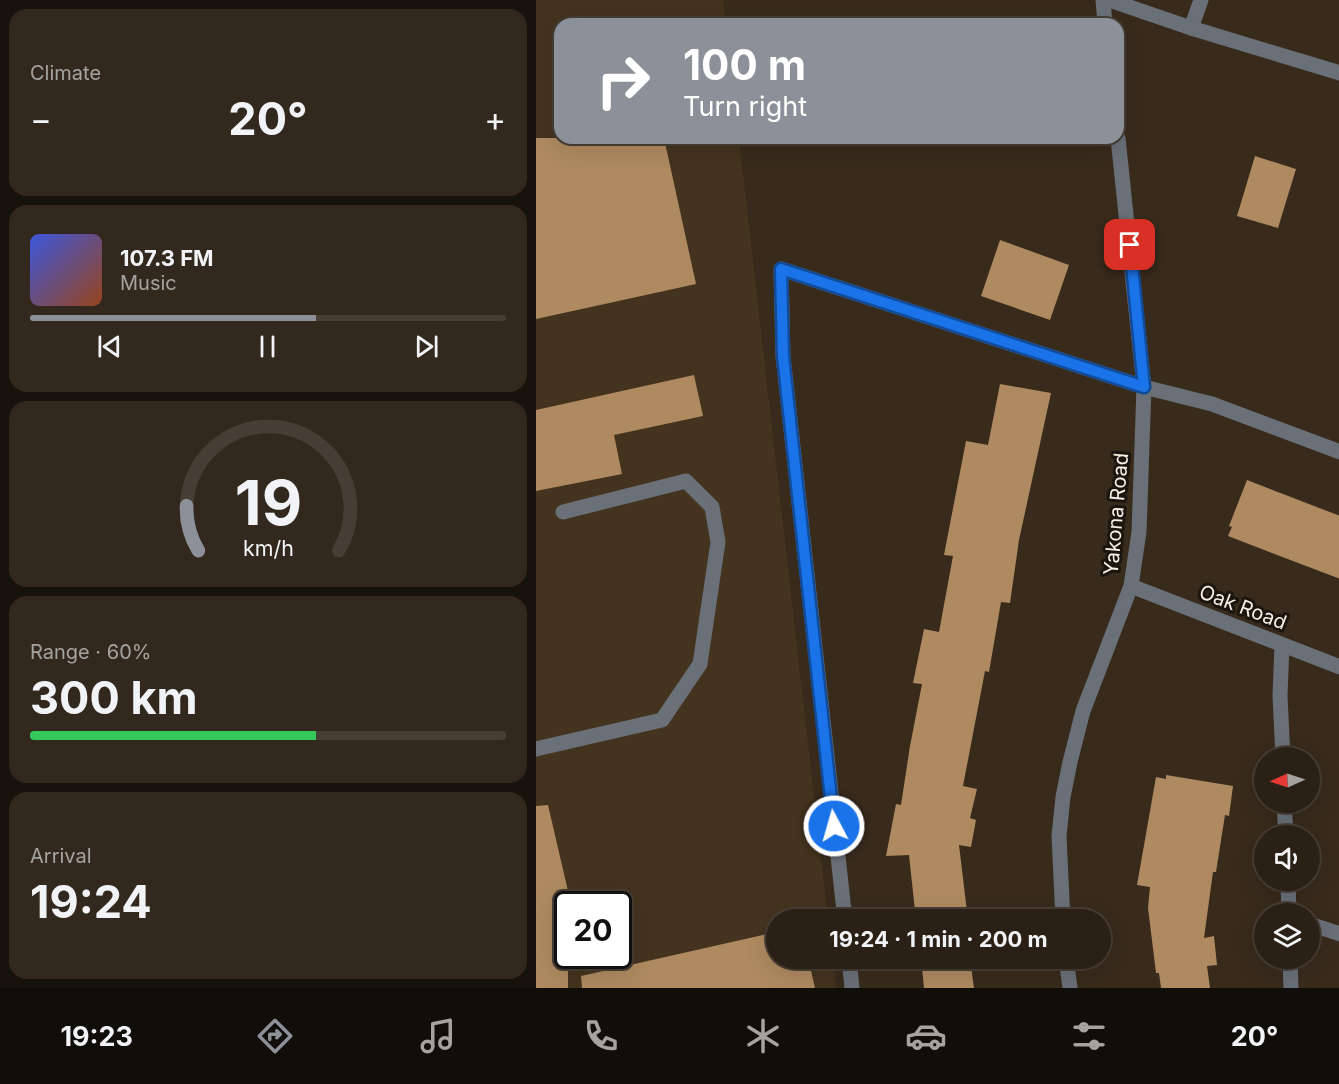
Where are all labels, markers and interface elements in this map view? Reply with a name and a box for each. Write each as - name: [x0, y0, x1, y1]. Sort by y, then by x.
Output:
- text: 100 m: [683, 39, 806, 90]
- icon: right: [584, 42, 662, 120]
- text: Climate: [30, 61, 101, 85]
- text: Turn right: [683, 90, 807, 123]
- text: 20°: [228, 91, 308, 146]
- text: −: [30, 99, 52, 139]
- text: +: [484, 99, 506, 139]
- pin: [1104, 219, 1155, 270]
- icon: arrive: [1113, 228, 1146, 261]
- text: 107.3 FM: [120, 245, 214, 271]
- text: Music: [120, 271, 177, 295]
- icon: previous: [93, 330, 126, 363]
- icon: pause: [251, 330, 284, 363]
- icon: next: [410, 330, 443, 363]
- street label: Yakona Road: [1099, 452, 1133, 576]
- text: 19: [234, 465, 302, 540]
- text: km/h: [243, 535, 293, 561]
- street label: Oak Road: [1196, 579, 1290, 635]
- text: Range · 60%: [30, 640, 151, 664]
- text: 300 km: [30, 670, 198, 725]
- north arrow: [1254, 747, 1320, 813]
- map controls: [1254, 747, 1320, 969]
- position arrow: [802, 794, 866, 858]
- button: sound: [1254, 825, 1320, 891]
- text: Arrival: [30, 844, 92, 868]
- text: 19:24: [30, 874, 152, 929]
- speed limit sign: 20: [554, 891, 632, 969]
- button: layers: [1254, 903, 1320, 969]
- text: 19:24 · 1 min · 200 m: [829, 926, 1048, 952]
- icon: directions: [254, 1015, 296, 1057]
- icon: music: [417, 1015, 459, 1057]
- icon: phone: [580, 1015, 622, 1057]
- icon: climate: [742, 1015, 784, 1057]
- icon: car: [905, 1015, 947, 1057]
- icon: filters: [1068, 1015, 1110, 1057]
- text: 19:23: [60, 1020, 133, 1053]
- text: 20°: [1231, 1020, 1278, 1053]

